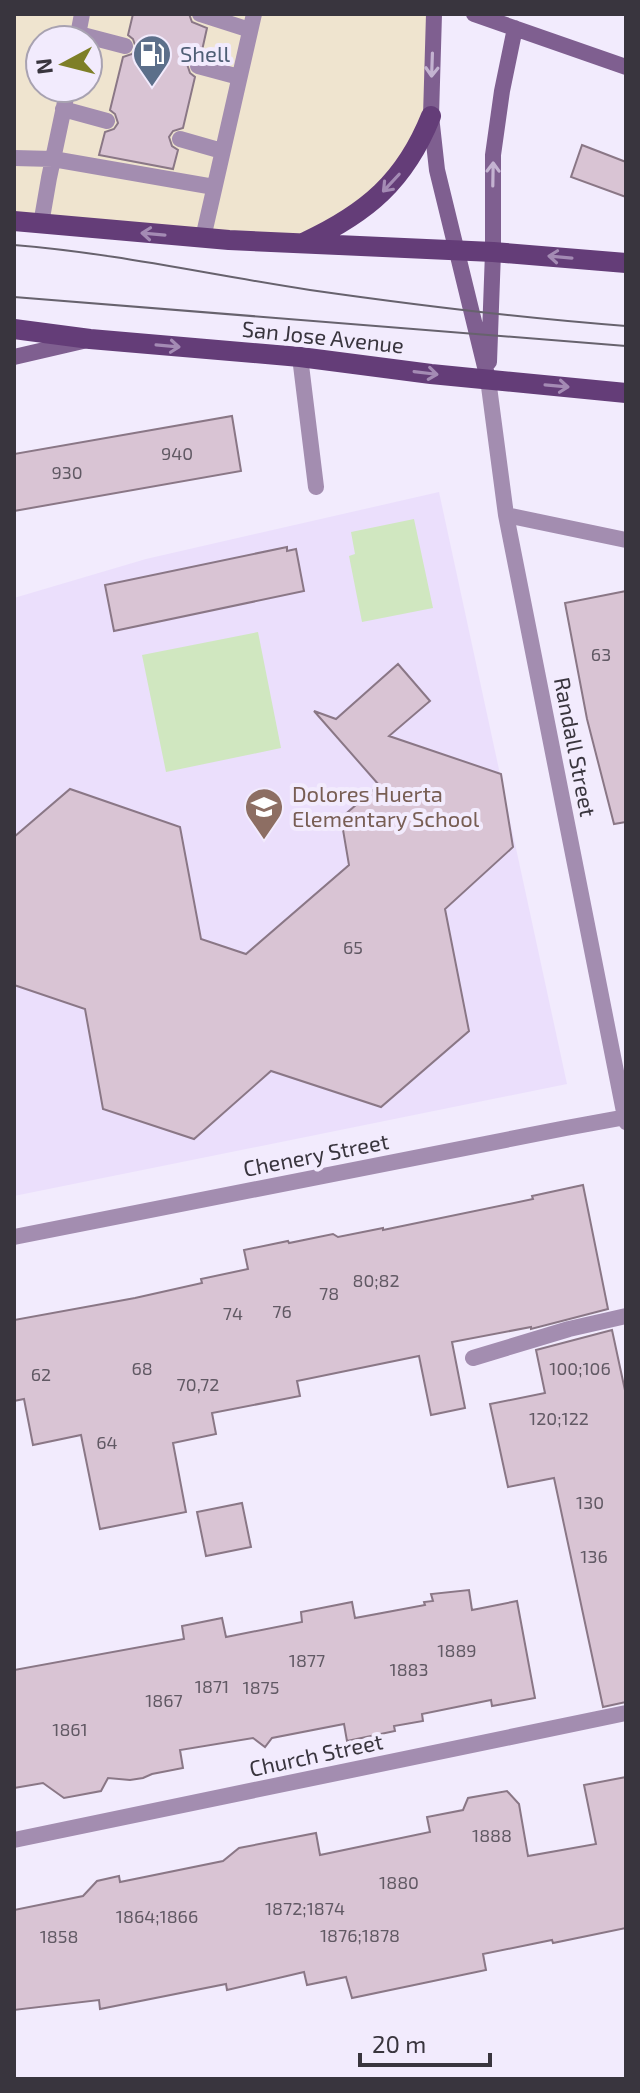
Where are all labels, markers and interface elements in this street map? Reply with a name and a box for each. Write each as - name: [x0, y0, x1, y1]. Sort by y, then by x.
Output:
- north arrow: [24, 24, 104, 104]
- fuel station icon: Shell: [131, 33, 173, 88]
- place label: Shell: [180, 40, 230, 66]
- one-way arrow: [424, 51, 439, 78]
- text: N: [29, 57, 57, 76]
- one-way arrow: [485, 161, 501, 188]
- one-way arrow: [383, 172, 401, 192]
- one-way arrow: [141, 226, 167, 241]
- one-way arrow: [547, 249, 574, 264]
- street label: San Jose Avenue: [241, 315, 405, 357]
- one-way arrow: [154, 339, 181, 354]
- one-way arrow: [413, 366, 438, 381]
- one-way arrow: [543, 379, 570, 394]
- house number: 940: [161, 442, 193, 464]
- house number: 930: [51, 461, 83, 483]
- house number: 63: [591, 643, 611, 665]
- street label: Randall Street: [550, 675, 602, 819]
- place label: Dolores Huerta Elementary School: [292, 780, 480, 831]
- school or university icon: Dolores Huerta Elementary School: [243, 786, 285, 841]
- house number: 65: [343, 936, 363, 958]
- street label: Chenery Street: [241, 1127, 391, 1181]
- house number: 80;82: [352, 1269, 400, 1291]
- house number: 78: [319, 1282, 339, 1304]
- house number: 76: [272, 1300, 292, 1322]
- house number: 74: [223, 1302, 243, 1324]
- house number: 68: [131, 1357, 153, 1379]
- house number: 100;106: [549, 1357, 611, 1379]
- house number: 62: [31, 1363, 51, 1385]
- house number: 70,72: [177, 1373, 219, 1395]
- house number: 120;122: [529, 1407, 589, 1429]
- house number: 64: [96, 1431, 118, 1453]
- house number: 130: [576, 1491, 604, 1513]
- house number: 136: [580, 1545, 608, 1567]
- house number: 1889: [437, 1639, 477, 1661]
- house number: 1877: [289, 1649, 325, 1671]
- house number: 1883: [389, 1658, 429, 1680]
- house number: 1871: [195, 1675, 229, 1697]
- house number: 1875: [243, 1676, 279, 1698]
- house number: 1867: [145, 1689, 183, 1711]
- house number: 1861: [52, 1718, 88, 1740]
- street label: Church Street: [247, 1727, 385, 1781]
- house number: 1888: [472, 1824, 512, 1846]
- house number: 1880: [379, 1871, 419, 1893]
- house number: 1872;1874: [265, 1897, 345, 1919]
- house number: 1864;1866: [116, 1905, 198, 1927]
- house number: 1876;1878: [320, 1924, 400, 1946]
- house number: 1858: [40, 1925, 78, 1947]
- scale bar: [360, 2017, 490, 2067]
- text: 20 m: [372, 2029, 426, 2058]

